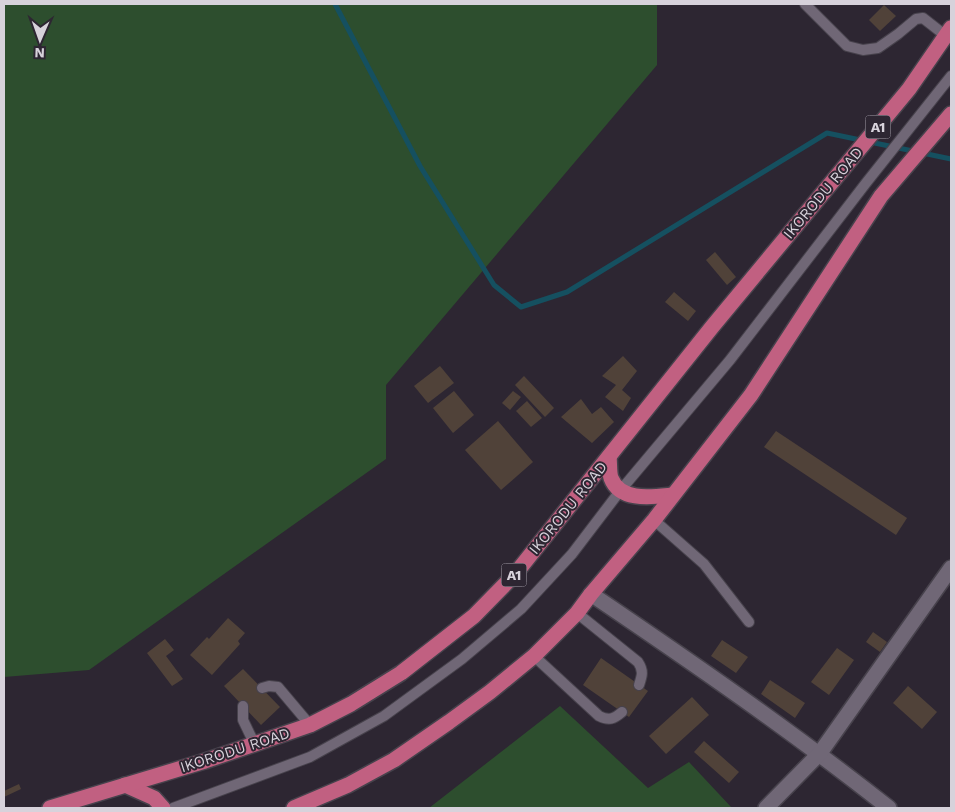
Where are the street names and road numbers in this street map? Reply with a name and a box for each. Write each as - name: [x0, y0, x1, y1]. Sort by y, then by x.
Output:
- road number: A1: [866, 115, 890, 138]
- street label: IKORODU ROAD: [779, 143, 867, 243]
- street label: IKORODU ROAD: [525, 458, 611, 558]
- road number: A1: [502, 564, 526, 586]
- street label: IKORODU ROAD: [178, 724, 292, 776]

